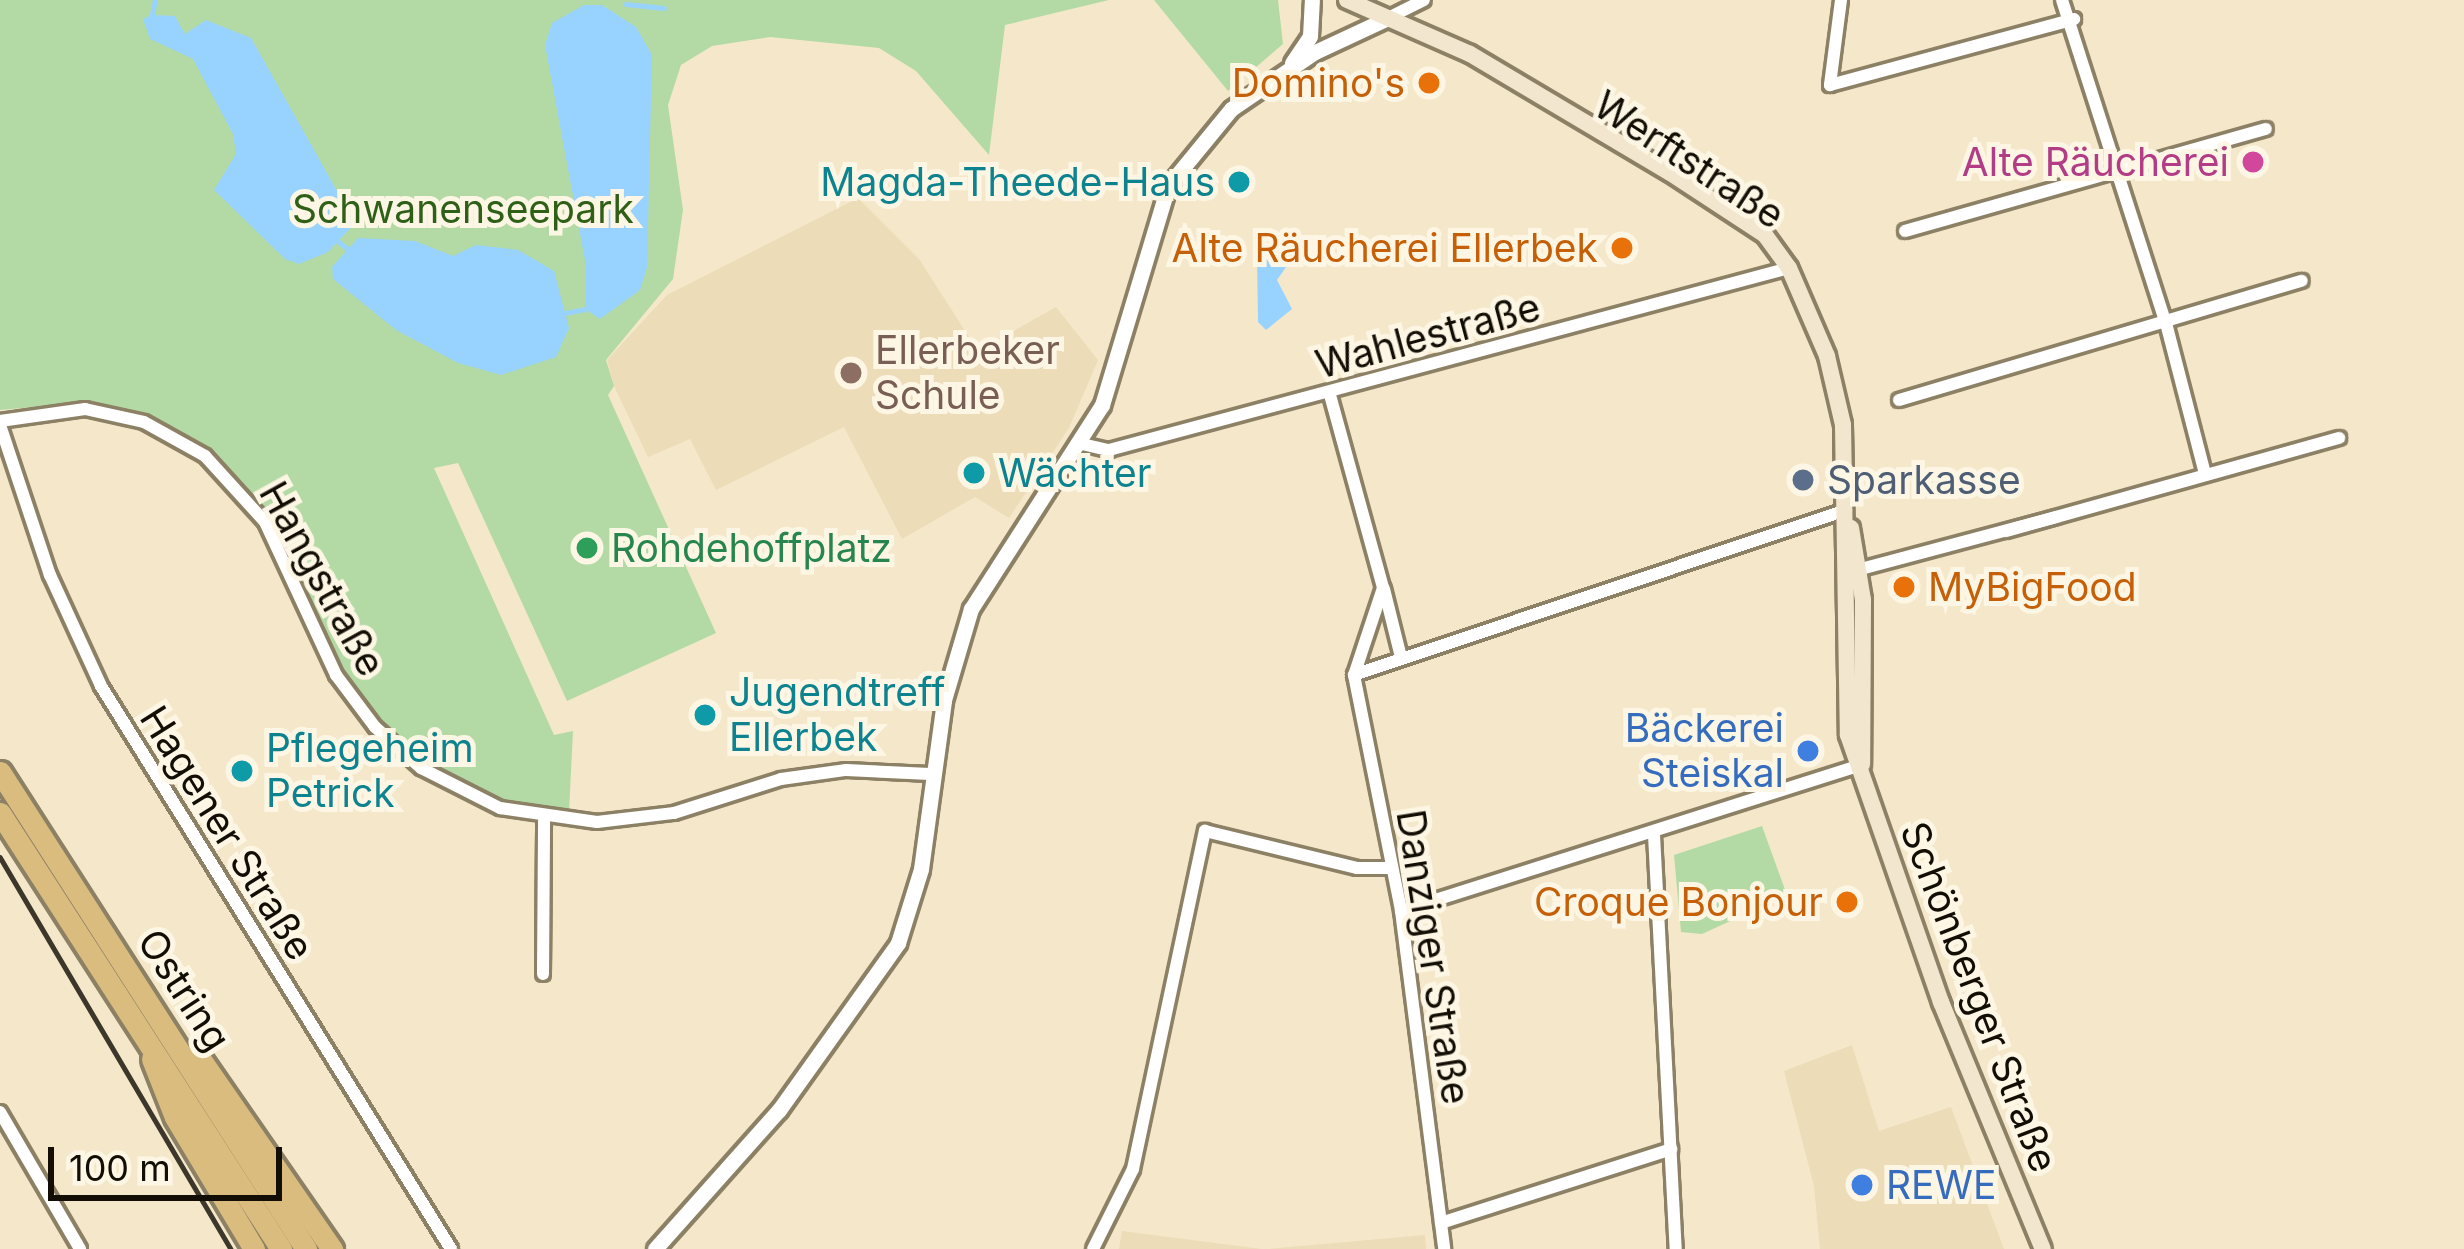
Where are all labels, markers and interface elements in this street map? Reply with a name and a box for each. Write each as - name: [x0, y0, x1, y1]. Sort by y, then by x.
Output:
- place label: Domino's: [1232, 60, 1405, 106]
- marker: Domino's: [1416, 70, 1442, 96]
- street label: Werftstraße: [1585, 81, 1793, 239]
- place label: Alte Räucherei: [1962, 139, 2229, 185]
- marker: Alte Räucherei: [2240, 149, 2266, 175]
- place label: Magda-Theede-Haus: [820, 159, 1215, 205]
- marker: Magda-Theede-Haus: [1226, 169, 1252, 195]
- park label: Schwanenseepark: [292, 186, 634, 232]
- place label: Alte Räucherei Ellerbek: [1171, 225, 1598, 271]
- marker: Alte Räucherei Ellerbek: [1609, 235, 1635, 261]
- street label: Wahlestraße: [1311, 284, 1545, 388]
- place label: Ellerbeker Schule: [875, 328, 1060, 419]
- marker: Ellerbeker Schule: [838, 360, 864, 386]
- place label: Wächter: [998, 450, 1151, 496]
- place label: Sparkasse: [1827, 457, 2021, 503]
- marker: Wächter: [961, 460, 987, 486]
- marker: Sparkasse: [1790, 467, 1816, 493]
- street label: Hangstraße: [250, 474, 394, 684]
- place label: Rohdehoffplatz: [611, 525, 892, 571]
- marker: Rohdehoffplatz: [574, 535, 600, 561]
- place label: MyBigFood: [1928, 564, 2137, 610]
- marker: MyBigFood: [1891, 574, 1917, 600]
- place label: Jugendtreff Ellerbek: [729, 670, 945, 761]
- street label: Hagener Straße: [130, 698, 324, 968]
- marker: Jugendtreff Ellerbek: [692, 702, 718, 728]
- place label: Bäckerei Steiskal: [1625, 706, 1784, 797]
- place label: Pflegeheim Petrick: [266, 726, 474, 817]
- marker: Bäckerei Steiskal: [1795, 738, 1821, 764]
- marker: Pflegeheim Petrick: [229, 758, 255, 784]
- street label: Danziger Straße: [1387, 806, 1479, 1108]
- street label: Schönberger Straße: [1891, 815, 2067, 1179]
- place label: Croque Bonjour: [1534, 879, 1823, 925]
- marker: Croque Bonjour: [1834, 889, 1860, 915]
- street label: Ostring: [128, 921, 240, 1059]
- scale bar: [54, 1123, 288, 1197]
- text: 100 m: [69, 1146, 171, 1190]
- place label: REWE: [1886, 1162, 1996, 1208]
- marker: REWE: [1849, 1172, 1875, 1198]

